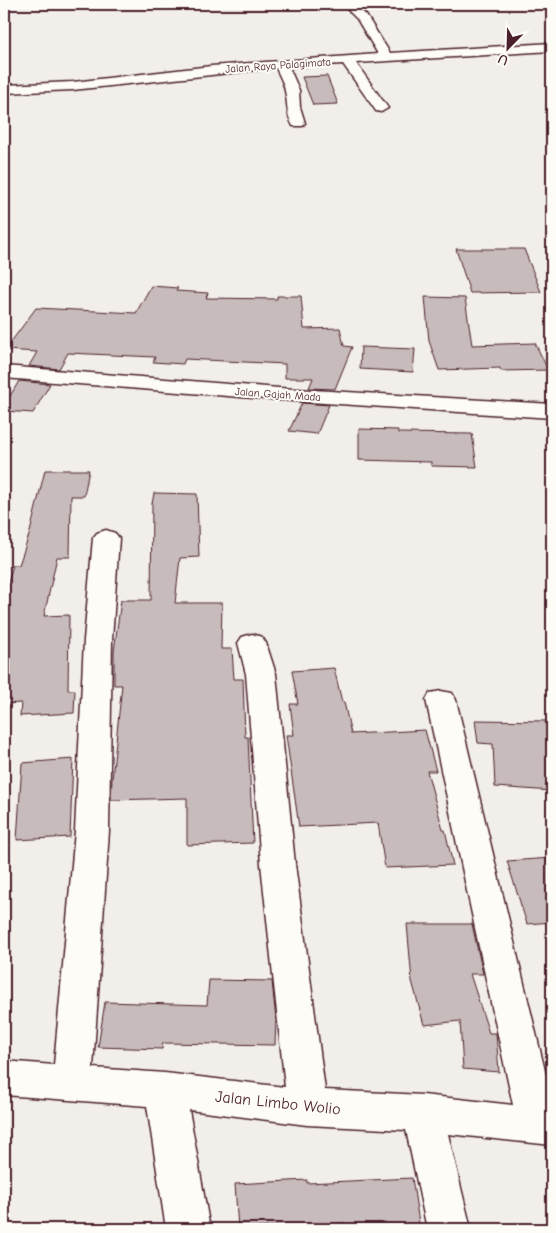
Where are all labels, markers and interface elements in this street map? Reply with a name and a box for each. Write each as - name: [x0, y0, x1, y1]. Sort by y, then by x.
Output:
- north arrow: [484, 22, 534, 72]
- text: U: [495, 50, 511, 69]
- street label: Jalan Raya Palagimata: [225, 55, 331, 76]
- street label: Jalan Gajah Mada: [234, 385, 321, 404]
- street label: Jalan Limbo Wolio: [214, 1087, 342, 1119]

